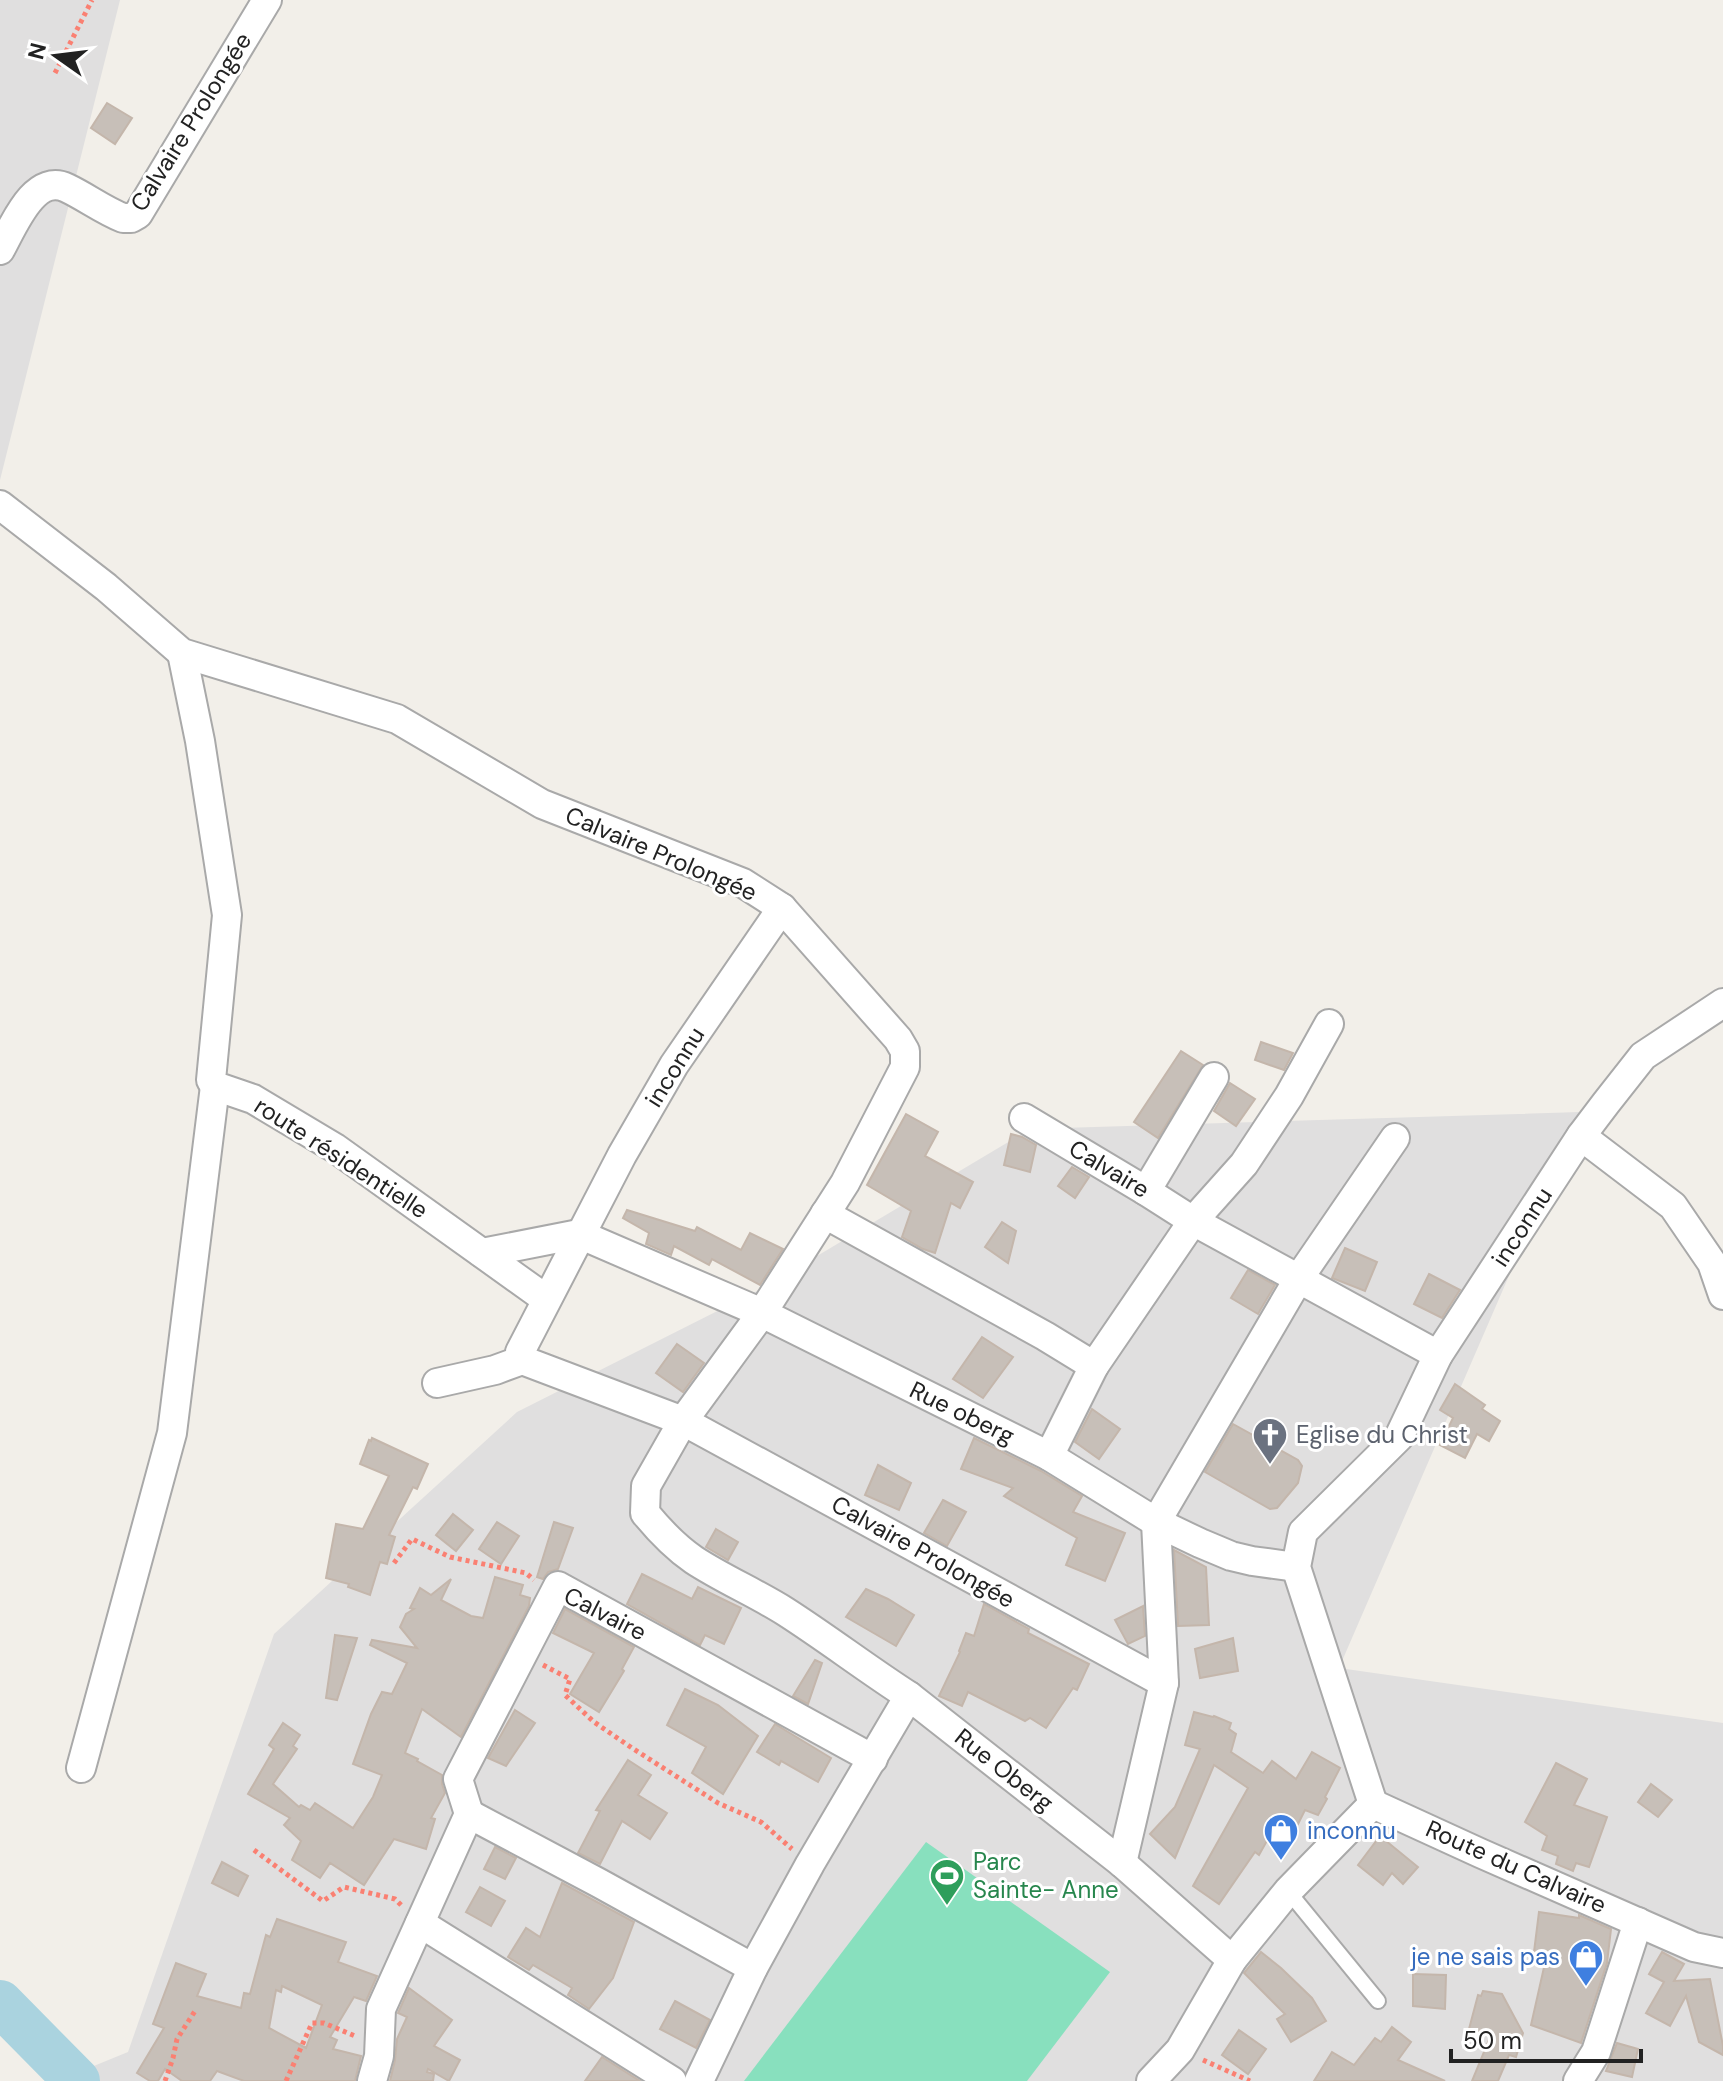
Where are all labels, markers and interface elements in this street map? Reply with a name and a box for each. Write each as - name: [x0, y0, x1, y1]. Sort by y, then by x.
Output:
- north arrow: [16, 16, 96, 96]
- street label: Calvaire Prolongée: [123, 27, 258, 217]
- text: N: [21, 40, 53, 63]
- street label: Calvaire Prolongée: [561, 799, 762, 908]
- street label: inconnu: [638, 1021, 711, 1113]
- street label: route résidentielle: [249, 1090, 434, 1225]
- street label: Calvaire: [1063, 1132, 1155, 1205]
- street label: inconnu: [1484, 1181, 1559, 1272]
- street label: Rue oberg: [905, 1374, 1020, 1451]
- church icon: Eglise du Christ: [1251, 1416, 1289, 1466]
- place label: Eglise du Christ: [1296, 1419, 1468, 1450]
- street label: Calvaire Prolongée: [826, 1488, 1020, 1615]
- street label: Calvaire: [559, 1580, 652, 1647]
- street label: Rue Oberg: [949, 1721, 1060, 1818]
- shop icon: inconnu: [1262, 1812, 1300, 1862]
- street label: Route du Calvaire: [1421, 1813, 1611, 1920]
- place label: inconnu: [1307, 1815, 1396, 1846]
- place label: Parc Sainte- Anne: [973, 1846, 1119, 1905]
- sports icon: Parc Sainte- Anne: [928, 1857, 966, 1907]
- shop icon: je ne sais pas: [1567, 1938, 1605, 1988]
- place label: je ne sais pas: [1410, 1941, 1560, 1972]
- scale bar: [1451, 2013, 1641, 2063]
- text: 50 m: [1463, 2025, 1522, 2056]

